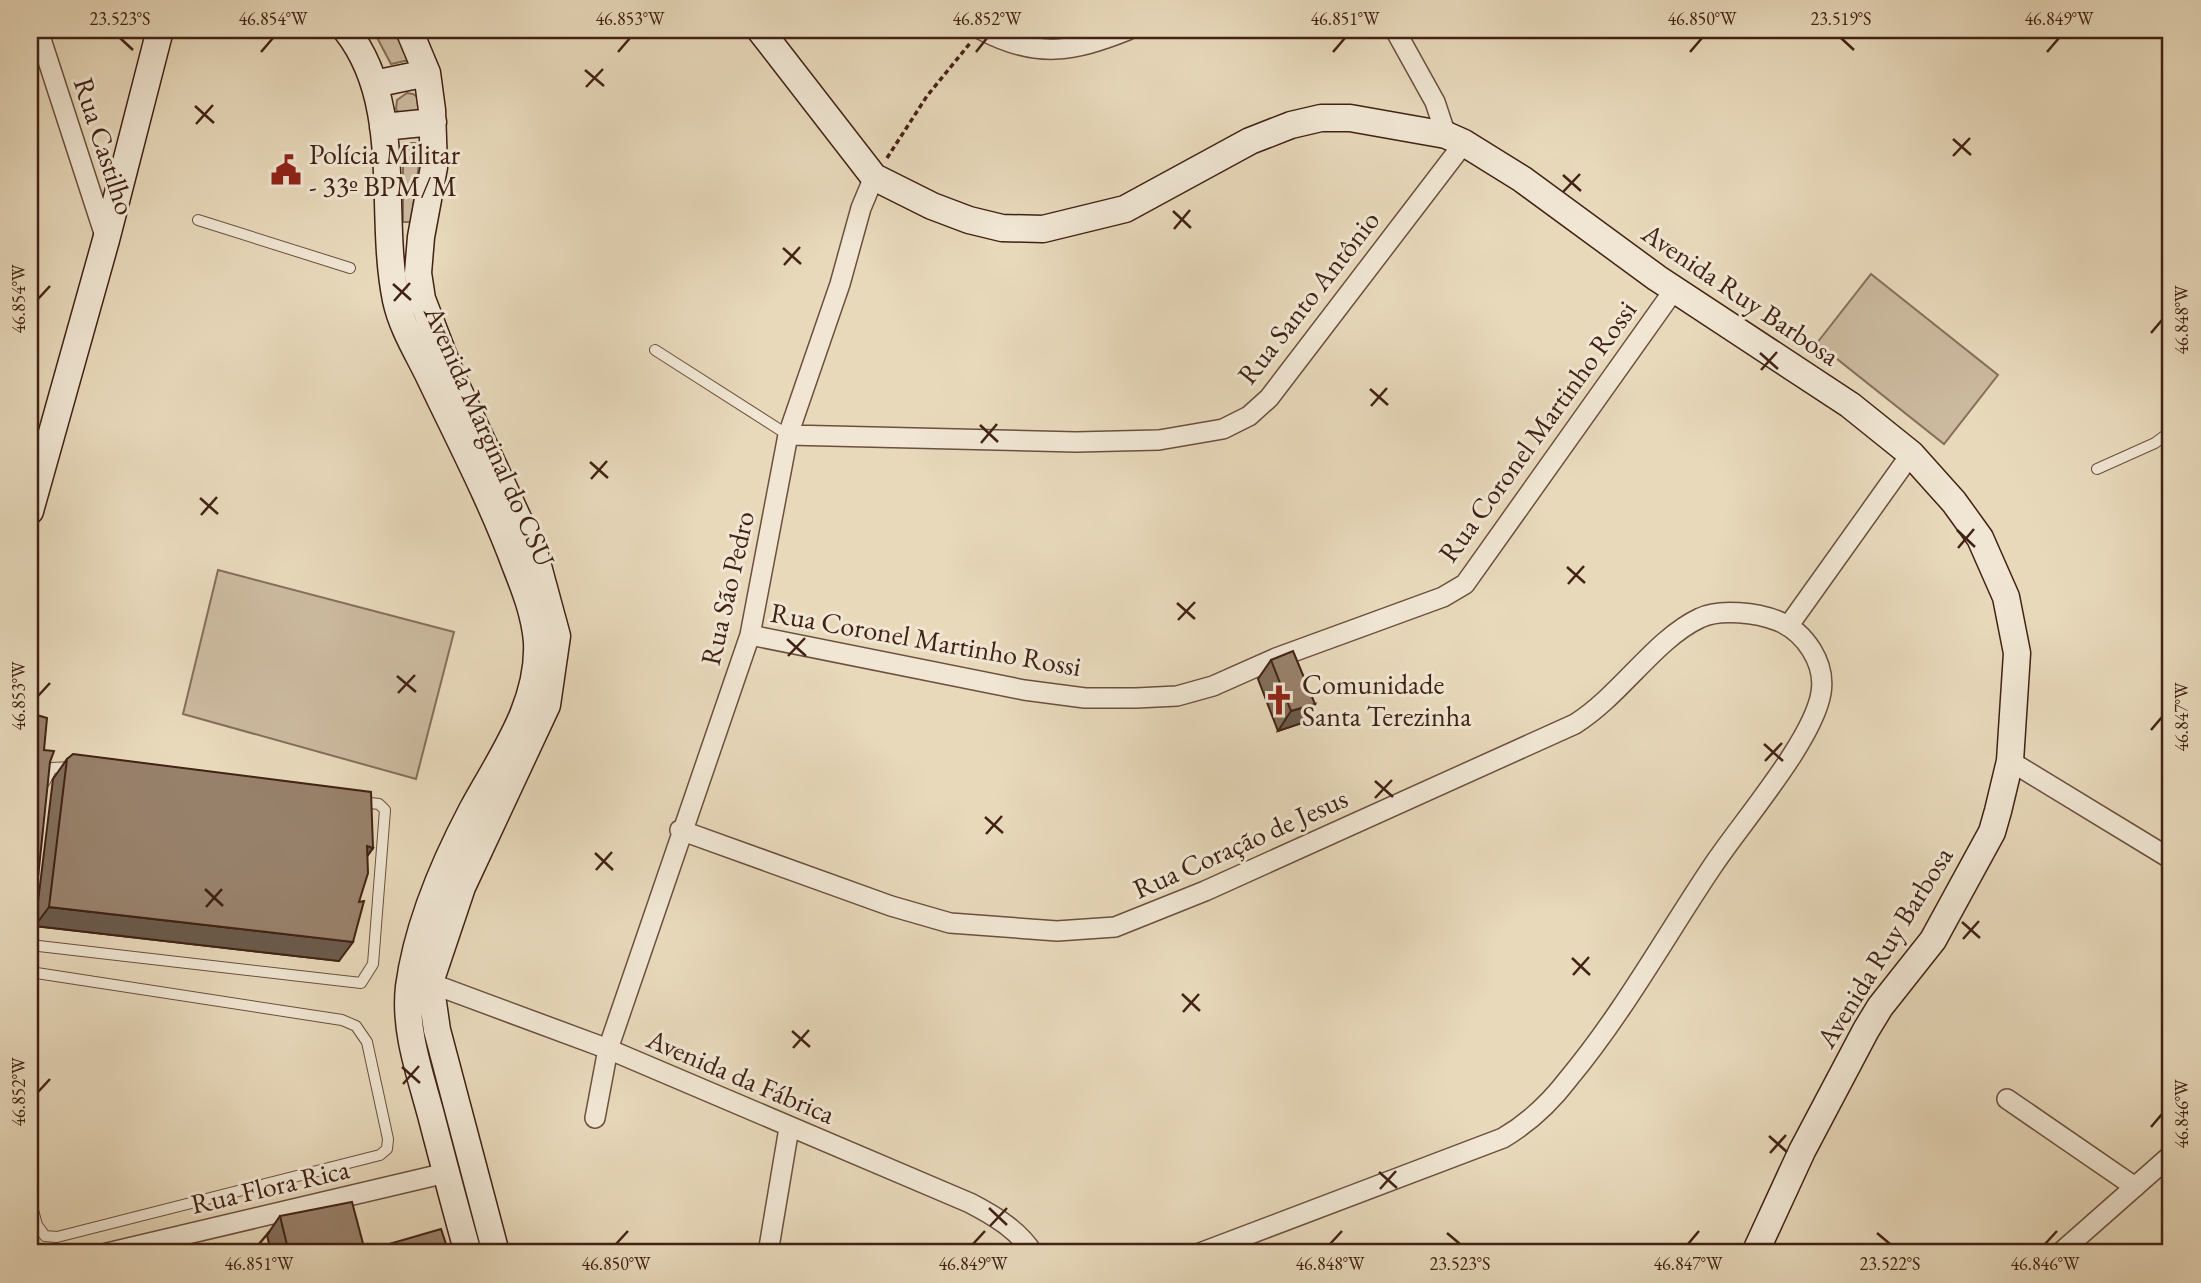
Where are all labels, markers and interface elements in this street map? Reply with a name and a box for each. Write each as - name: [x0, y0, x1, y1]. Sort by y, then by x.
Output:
- text: 23.523°S: [90, 7, 150, 30]
- text: 46.854°W: [238, 7, 308, 30]
- text: 46.853°W: [595, 7, 665, 30]
- text: 46.852°W: [952, 7, 1022, 30]
- text: 46.851°W: [1310, 7, 1380, 30]
- text: 46.850°W: [1667, 7, 1737, 30]
- text: 23.519°S: [1811, 7, 1871, 30]
- text: 46.849°W: [2024, 7, 2094, 30]
- street label: Rua Castilho: [66, 73, 144, 219]
- place label: Polícia Militar - 33º BPM/M: [309, 136, 461, 204]
- public building icon: Polícia Militar - 33º BPM/M: [269, 153, 303, 187]
- street label: Rua Santo Antônio: [1229, 203, 1387, 391]
- street label: Avenida Ruy Barbosa: [1635, 214, 1847, 374]
- text: 46.854°W: [7, 264, 30, 334]
- text: 46.848°W: [2170, 285, 2193, 355]
- street label: Rua Coronel Martinho Rossi: [1430, 293, 1644, 569]
- street label: Avenida Marginal do CSU: [416, 299, 564, 573]
- street label: Rua São Pedro: [692, 507, 762, 669]
- street label: Rua Coronel Martinho Rossi: [768, 594, 1084, 684]
- text: 46.853°W: [7, 661, 30, 731]
- place label: Comunidade Santa Terezinha: [1302, 666, 1472, 734]
- text: 46.847°W: [2170, 682, 2193, 752]
- church icon: Comunidade Santa Terezinha: [1262, 683, 1296, 717]
- street label: Rua Coração de Jesus: [1127, 780, 1353, 906]
- street label: Avenida Ruy Barbosa: [1807, 839, 1961, 1055]
- street label: Avenida da Fábrica: [641, 1020, 841, 1132]
- text: 46.852°W: [7, 1057, 30, 1127]
- text: 46.846°W: [2170, 1079, 2193, 1149]
- street label: Rua Flora Rica: [187, 1150, 354, 1222]
- text: 46.851°W: [224, 1252, 294, 1275]
- text: 46.850°W: [581, 1252, 651, 1275]
- text: 46.849°W: [938, 1252, 1008, 1275]
- text: 46.848°W: [1295, 1252, 1365, 1275]
- text: 23.523°S: [1430, 1252, 1490, 1275]
- text: 46.847°W: [1653, 1252, 1723, 1275]
- text: 23.522°S: [1860, 1252, 1920, 1275]
- text: 46.846°W: [2010, 1252, 2080, 1275]

